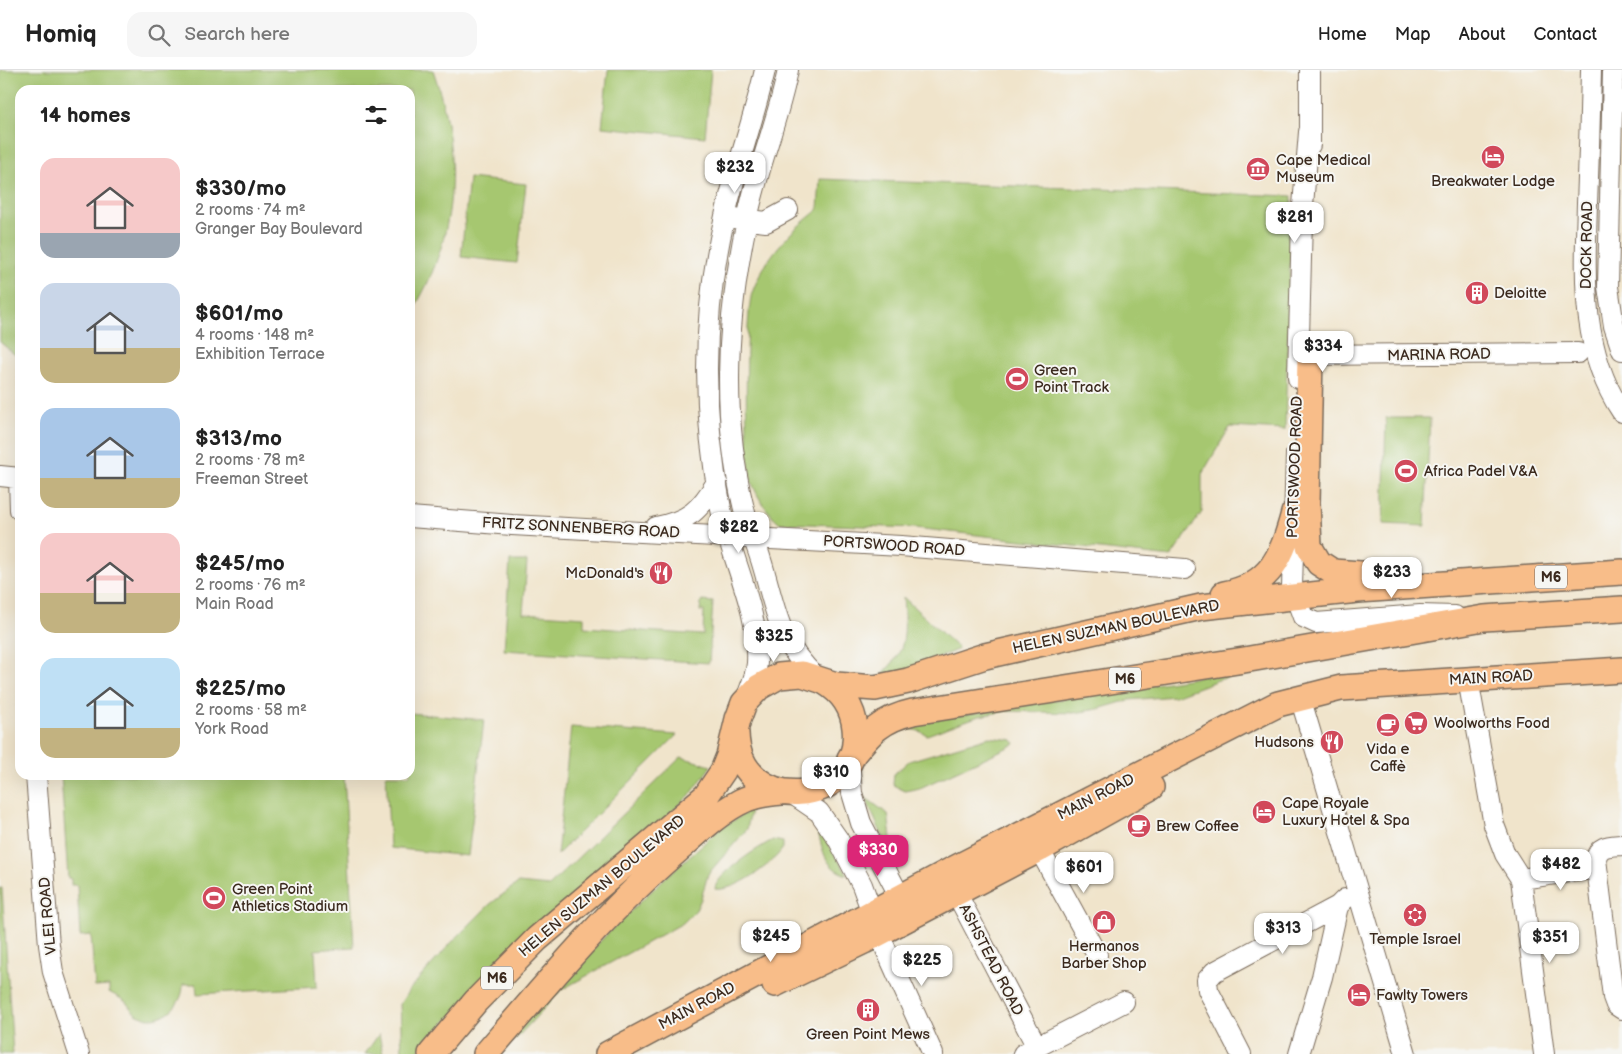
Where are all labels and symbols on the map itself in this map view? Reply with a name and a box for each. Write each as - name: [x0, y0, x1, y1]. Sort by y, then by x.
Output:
- hotel icon: Breakwater Lodge: [1480, 144, 1506, 170]
- place label: Cape Medical Museum: [1276, 151, 1371, 187]
- pin: $232: [705, 152, 765, 194]
- museum icon: Cape Medical Museum: [1245, 156, 1271, 182]
- place label: Breakwater Lodge: [1431, 172, 1555, 191]
- street label: DOCK ROAD: [1577, 201, 1597, 289]
- pin: $281: [1265, 202, 1325, 244]
- building icon: Deloitte: [1464, 280, 1490, 306]
- place label: Deloitte: [1494, 284, 1547, 303]
- pin: $334: [1293, 330, 1353, 373]
- street label: MARINA ROAD: [1387, 345, 1491, 365]
- place label: Green Point Track: [1034, 361, 1109, 397]
- sports icon: Green Point Track: [1004, 366, 1030, 392]
- street label: PORTSWOOD ROAD: [1283, 396, 1307, 538]
- sports icon: Africa Padel V&A: [1393, 458, 1419, 484]
- place label: Africa Padel V&A: [1424, 462, 1538, 481]
- pin: $282: [709, 512, 769, 554]
- street label: FRITZ SONNENBERG ROAD: [481, 513, 681, 543]
- street label: PORTSWOOD ROAD: [822, 532, 966, 560]
- pin: $233: [1362, 556, 1422, 599]
- restaurant icon: McDonald's: [648, 560, 674, 586]
- place label: McDonald's: [565, 564, 645, 583]
- road number: M6: [1535, 566, 1567, 588]
- street label: HELEN SUZMAN BOULEVARD: [1011, 596, 1221, 658]
- pin: $325: [744, 620, 804, 663]
- street label: MAIN ROAD: [1449, 666, 1533, 690]
- road number: M6: [1109, 668, 1141, 690]
- supermarket icon: Woolworths Food: [1403, 710, 1429, 736]
- cafe icon: Vida e Caffè: [1375, 712, 1401, 738]
- place label: Woolworths Food: [1434, 714, 1550, 733]
- restaurant icon: Hudsons: [1319, 729, 1345, 755]
- place label: Hudsons: [1254, 733, 1315, 752]
- place label: Vida e Caffè: [1367, 740, 1410, 776]
- pin: $310: [801, 756, 861, 799]
- street label: MAIN ROAD: [1054, 769, 1138, 824]
- place label: Cape Royale Luxury Hotel & Spa: [1282, 794, 1410, 830]
- hotel icon: Cape Royale Luxury Hotel & Spa: [1251, 799, 1277, 825]
- street label: HELEN SUZMAN BOULEVARD: [515, 811, 689, 961]
- cafe icon: Brew Coffee: [1126, 813, 1152, 839]
- place label: Brew Coffee: [1156, 817, 1239, 836]
- pin: $330: [848, 834, 908, 877]
- pin: $482: [1531, 848, 1591, 891]
- pin: $601: [1054, 852, 1114, 894]
- street label: VLEI ROAD: [35, 876, 61, 956]
- place label: Green Point Athletics Stadium: [232, 880, 348, 916]
- sports icon: Green Point Athletics Stadium: [201, 885, 227, 911]
- street label: ASHSTEAD ROAD: [955, 901, 1027, 1019]
- synagogue icon: Temple Israel: [1402, 902, 1428, 928]
- shop icon: Hermanos Barber Shop: [1091, 909, 1117, 935]
- pin: $313: [1253, 912, 1313, 955]
- pin: $245: [741, 920, 801, 963]
- pin: $351: [1520, 922, 1580, 964]
- place label: Temple Israel: [1369, 930, 1461, 949]
- place label: Hermanos Barber Shop: [1061, 937, 1147, 973]
- pin: $225: [892, 944, 952, 987]
- road number: M6: [481, 966, 513, 990]
- street label: MAIN ROAD: [656, 978, 739, 1034]
- hotel icon: Fawlty Towers: [1346, 982, 1372, 1008]
- place label: Fawlty Towers: [1376, 986, 1469, 1005]
- building icon: Green Point Mews: [855, 997, 881, 1023]
- place label: Green Point Mews: [806, 1025, 931, 1044]

